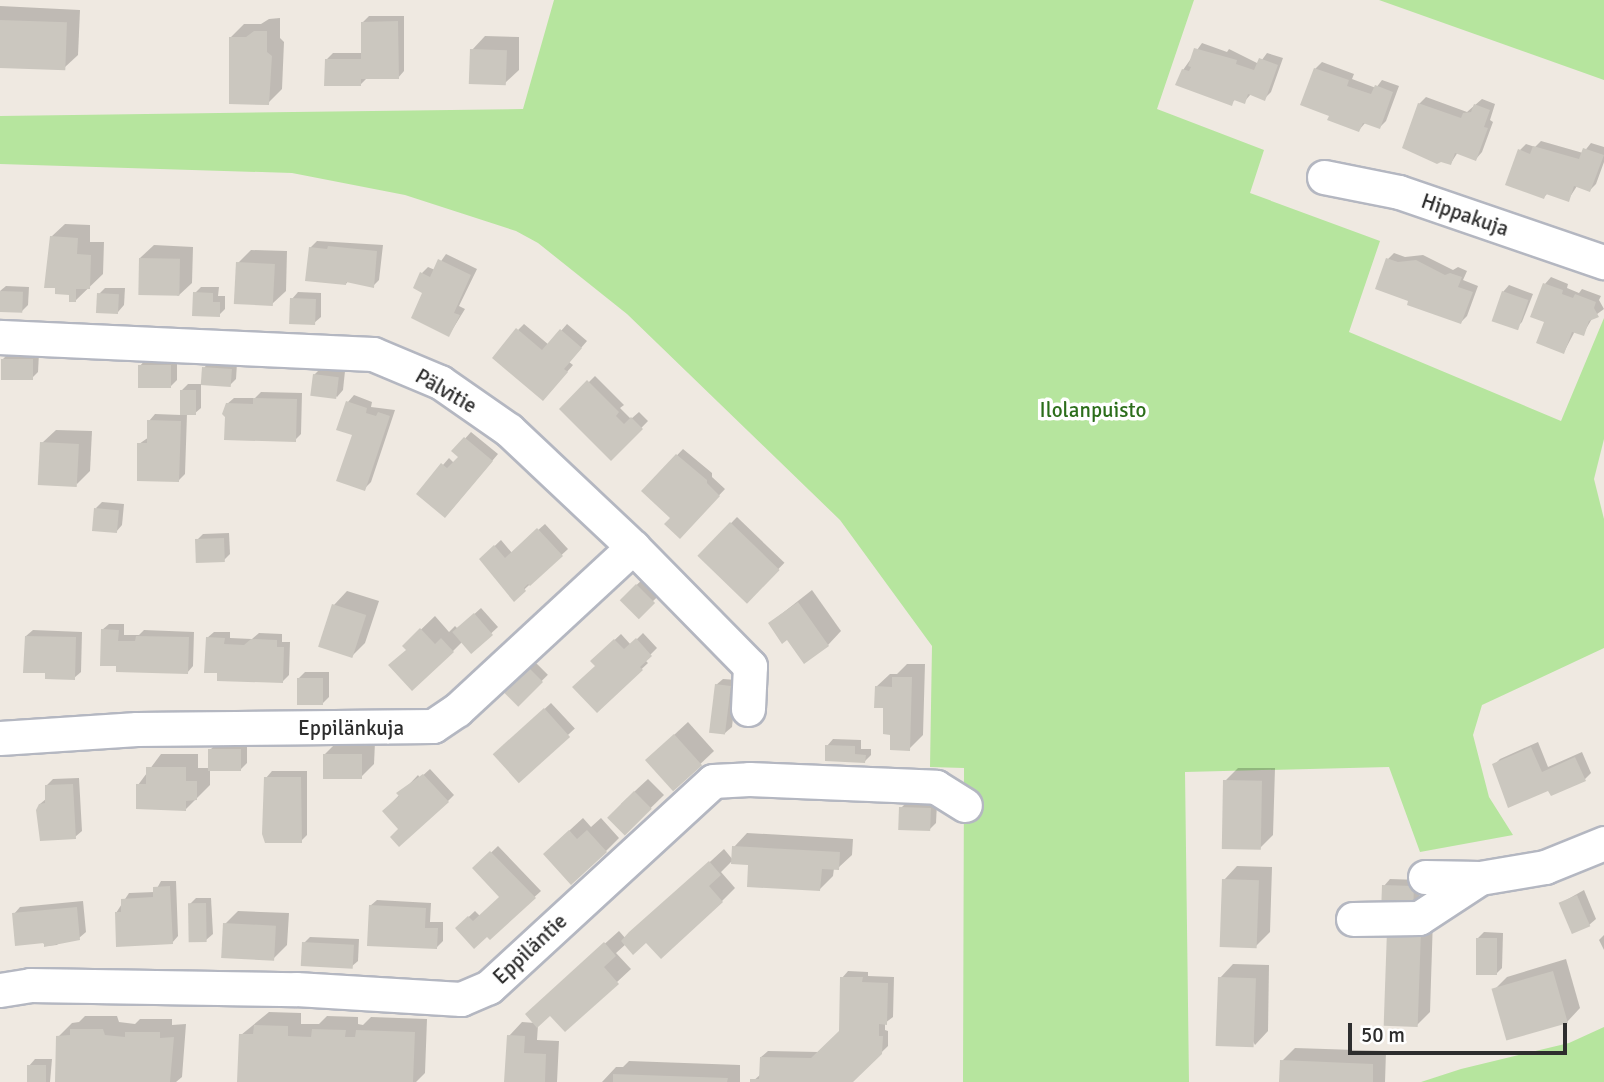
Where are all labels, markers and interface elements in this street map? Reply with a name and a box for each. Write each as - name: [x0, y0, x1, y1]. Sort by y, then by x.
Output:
- street label: Hippakuja: [1418, 188, 1512, 242]
- street label: Pälvitie: [411, 363, 481, 419]
- park label: Ilolanpuisto: [1040, 397, 1146, 423]
- street label: Eppilänkuja: [298, 715, 404, 741]
- street label: Eppiläntie: [488, 908, 572, 990]
- scale bar: [1352, 1009, 1571, 1052]
- text: 50 m: [1361, 1022, 1405, 1048]

